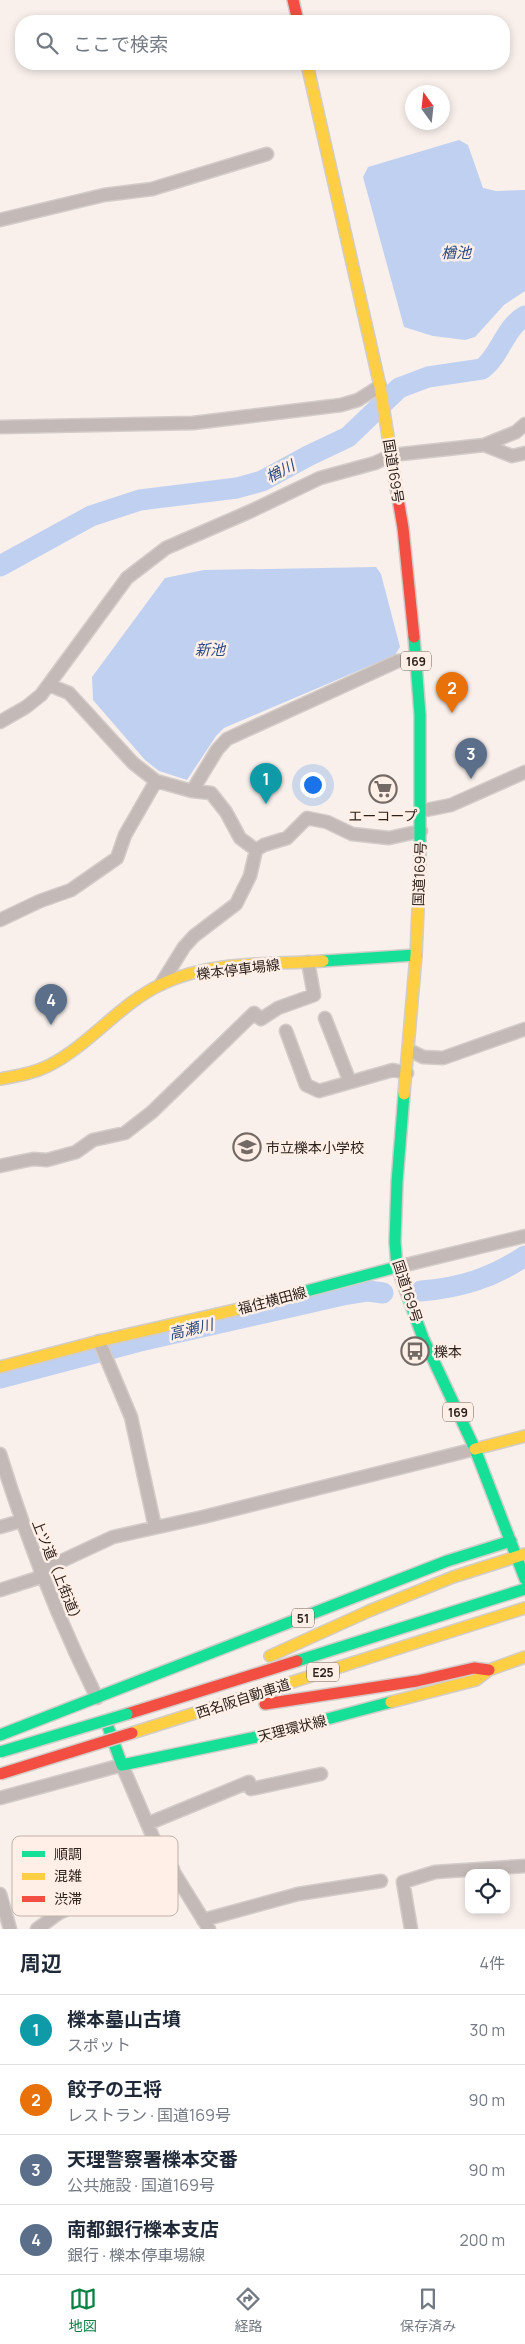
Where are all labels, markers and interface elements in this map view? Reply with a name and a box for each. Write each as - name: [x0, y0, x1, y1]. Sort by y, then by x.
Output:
- search box: [15, 15, 510, 70]
- icon: search: [33, 29, 61, 57]
- text: ここで検索: [73, 31, 168, 57]
- north arrow: [405, 85, 450, 130]
- water label: 楢池: [441, 242, 473, 263]
- street label: 国道169号: [380, 438, 408, 504]
- water label: 楢川: [262, 454, 300, 487]
- water label: 新池: [195, 639, 227, 660]
- road number: 169: [401, 651, 431, 670]
- pin: 2: [436, 672, 468, 713]
- pin: 3: [455, 738, 487, 779]
- pin: 1: [250, 763, 282, 804]
- your location: [300, 772, 326, 798]
- supermarket icon: エーコープ: [368, 774, 398, 804]
- place label: エーコープ: [348, 806, 418, 825]
- street label: 国道169号: [408, 841, 430, 907]
- street label: 櫟本停車場線: [195, 954, 281, 984]
- pin: 4: [35, 984, 67, 1025]
- school or university icon: 市立櫟本小学校: [232, 1132, 262, 1162]
- place label: 市立櫟本小学校: [266, 1138, 364, 1157]
- street label: 国道169号: [389, 1257, 427, 1325]
- street label: 福住横田線: [236, 1282, 308, 1318]
- water label: 高瀬川: [167, 1313, 217, 1344]
- bus stop icon: 櫟本: [400, 1336, 430, 1366]
- place label: 櫟本: [434, 1342, 462, 1361]
- road number: 169: [443, 1402, 473, 1421]
- street label: 上ツ道（上街道）: [28, 1517, 88, 1627]
- road number: 51: [292, 1609, 314, 1628]
- road number: E25: [307, 1662, 339, 1681]
- street label: 西名阪自動車道: [193, 1674, 293, 1722]
- street label: 天理環状線: [256, 1710, 328, 1746]
- legend: [12, 1836, 178, 1916]
- text: 順調: [54, 1844, 82, 1863]
- text: 混雑: [54, 1866, 82, 1885]
- map controls: [465, 1869, 510, 1914]
- button: locate: [465, 1869, 510, 1914]
- text: 渋滞: [54, 1889, 82, 1908]
- text: 周辺: [20, 1949, 62, 1977]
- text: 4件: [480, 1952, 505, 1974]
- text: 櫟本墓山古墳: [67, 2006, 181, 2032]
- text: 1: [32, 2019, 40, 2041]
- text: 30 m: [470, 2019, 505, 2041]
- text: スポット: [67, 2034, 131, 2056]
- text: 餃子の王将: [67, 2076, 162, 2102]
- text: 2: [31, 2089, 41, 2111]
- text: 90 m: [469, 2089, 505, 2111]
- text: レストラン · 国道169号: [67, 2104, 231, 2126]
- text: 天理警察署櫟本交番: [67, 2146, 238, 2172]
- text: 3: [31, 2159, 41, 2181]
- text: 90 m: [469, 2159, 505, 2181]
- text: 公共施設 · 国道169号: [67, 2174, 215, 2196]
- text: 南都銀行櫟本支店: [67, 2216, 219, 2242]
- text: 4: [31, 2229, 41, 2251]
- text: 200 m: [460, 2229, 505, 2251]
- text: 銀行 · 櫟本停車場線: [67, 2244, 205, 2266]
- tab: 地図: [69, 2285, 97, 2335]
- tab: 経路: [234, 2285, 262, 2335]
- tab: 保存済み: [400, 2285, 456, 2335]

